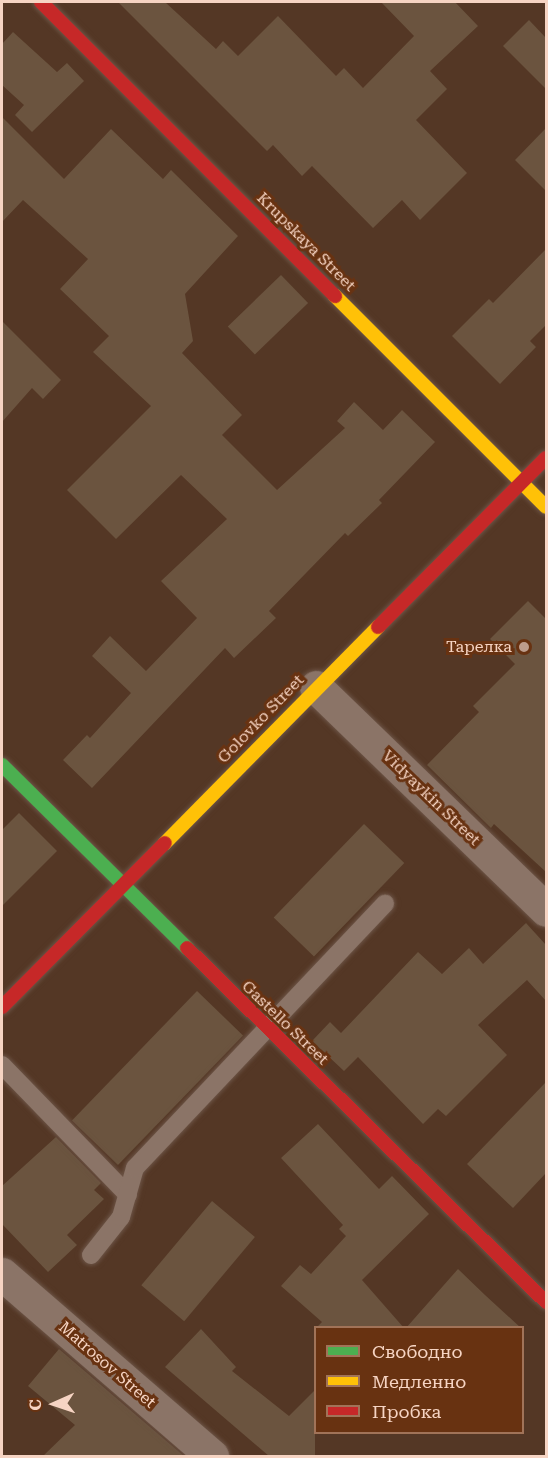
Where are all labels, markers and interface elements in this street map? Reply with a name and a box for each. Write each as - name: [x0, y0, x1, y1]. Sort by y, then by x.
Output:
- street label: Krupskaya Street: [253, 189, 359, 295]
- place label: Тарелка: [446, 637, 512, 657]
- marker: Тарелка: [517, 640, 531, 654]
- street label: Golovko Street: [214, 671, 308, 767]
- street label: Vidyaykin Street: [378, 746, 484, 850]
- street label: Gastello Street: [238, 977, 332, 1069]
- street label: Matrosov Street: [55, 1318, 159, 1412]
- legend: [314, 1326, 524, 1434]
- text: Свободно: [372, 1341, 462, 1362]
- text: Медленно: [372, 1371, 466, 1392]
- north arrow: [24, 1374, 84, 1434]
- text: С: [26, 1399, 45, 1411]
- text: Пробка: [372, 1401, 441, 1422]

